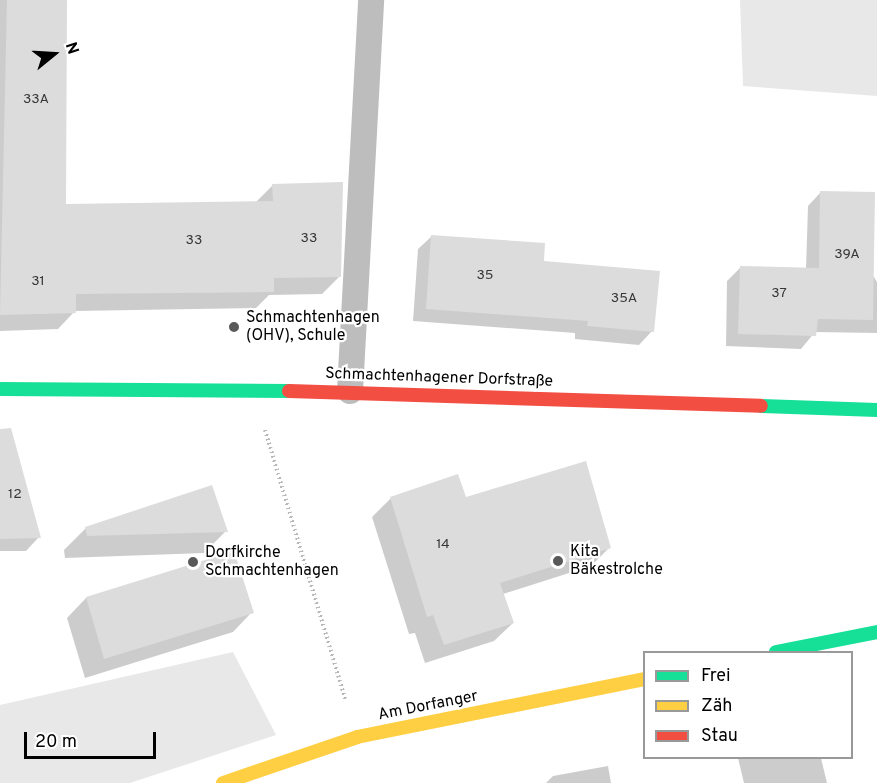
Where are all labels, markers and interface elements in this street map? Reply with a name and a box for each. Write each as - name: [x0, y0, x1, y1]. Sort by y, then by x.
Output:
- north arrow: [24, 24, 84, 84]
- text: N: [60, 40, 82, 57]
- house number: 33A: [23, 92, 49, 108]
- house number: 33: [301, 231, 317, 247]
- house number: 33: [186, 233, 202, 249]
- house number: 39A: [834, 247, 860, 263]
- house number: 35: [476, 268, 494, 284]
- house number: 31: [31, 274, 45, 290]
- house number: 37: [771, 286, 787, 302]
- house number: 35A: [611, 291, 637, 307]
- place label: Schmachtenhagen (OHV), Schule: [246, 308, 380, 346]
- marker: Schmachtenhagen (OHV), Schule: [227, 320, 241, 334]
- street label: Schmachtenhagener Dorfstraße: [325, 364, 553, 392]
- house number: 12: [8, 487, 22, 503]
- house number: 14: [436, 537, 450, 553]
- place label: Kita Bäkestrolche: [570, 542, 663, 580]
- place label: Dorfkirche Schmachtenhagen: [205, 543, 339, 581]
- marker: Kita Bäkestrolche: [551, 554, 565, 568]
- marker: Dorfkirche Schmachtenhagen: [186, 555, 200, 569]
- legend: [643, 651, 853, 759]
- text: Frei: [701, 665, 731, 688]
- street label: Am Dorfanger: [376, 687, 480, 725]
- text: Zäh: [701, 695, 732, 718]
- scale bar: [27, 720, 159, 758]
- text: Stau: [701, 725, 738, 748]
- text: 20 m: [35, 731, 77, 754]

